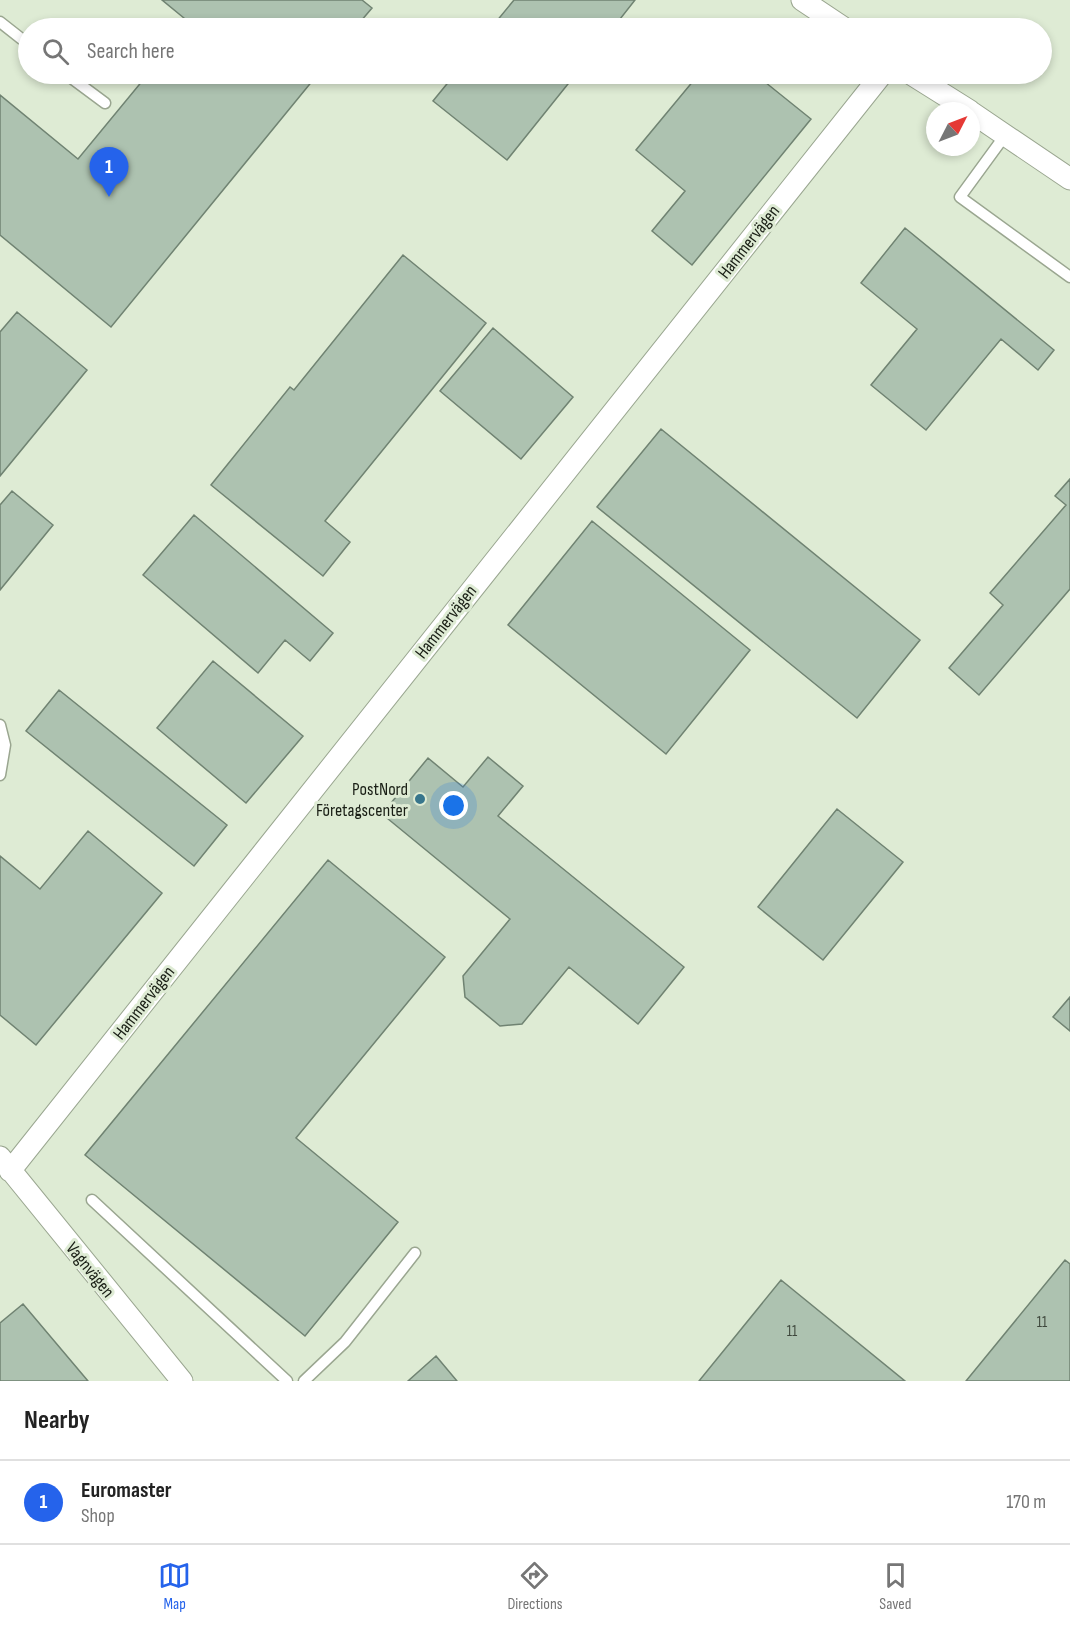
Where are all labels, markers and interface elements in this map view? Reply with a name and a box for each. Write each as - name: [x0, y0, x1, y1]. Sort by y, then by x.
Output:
- search box: [18, 18, 1052, 84]
- icon: search: [39, 35, 72, 68]
- text: Search here: [87, 38, 174, 65]
- north arrow: [926, 102, 980, 156]
- pin: 1: [90, 148, 128, 197]
- street label: Hammervägen: [714, 201, 784, 283]
- street label: Hammervägen: [411, 581, 481, 663]
- place label: PostNord Företagscenter: [316, 779, 408, 821]
- your location: [439, 791, 468, 820]
- marker: PostNord Företagscenter: [413, 792, 427, 806]
- street label: Hammervägen: [109, 962, 179, 1044]
- street label: Vagnvägen: [61, 1238, 119, 1302]
- house number: 11: [1037, 1313, 1048, 1332]
- house number: 11: [787, 1322, 798, 1341]
- text: Nearby: [24, 1405, 90, 1436]
- text: Euromaster: [81, 1477, 172, 1504]
- text: 1: [40, 1490, 47, 1514]
- text: 170 m: [1006, 1490, 1046, 1514]
- text: Shop: [81, 1504, 115, 1528]
- tab: Map: [158, 1559, 191, 1614]
- tab: Directions: [507, 1559, 563, 1614]
- tab: Saved: [879, 1559, 912, 1614]

